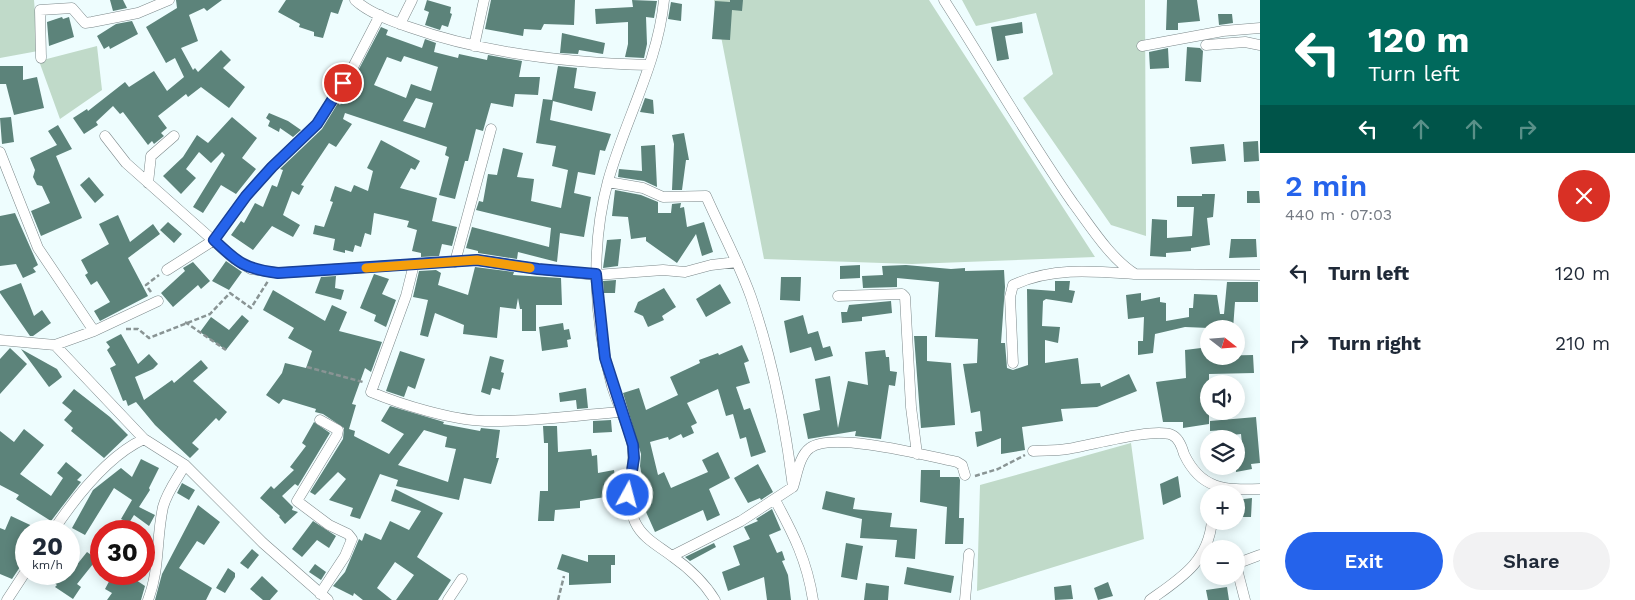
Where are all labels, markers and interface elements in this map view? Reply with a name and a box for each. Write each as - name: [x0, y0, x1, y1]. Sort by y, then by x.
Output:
- text: 120 m: [1368, 19, 1469, 61]
- icon: left: [1285, 20, 1350, 85]
- text: Turn left: [1368, 61, 1460, 86]
- pin: [322, 62, 364, 104]
- icon: arrive: [329, 69, 357, 97]
- icon: left: [1354, 115, 1382, 143]
- icon: ahead: [1407, 115, 1435, 143]
- icon: ahead: [1460, 115, 1488, 143]
- icon: right: [1513, 115, 1541, 143]
- text: 2 min: [1285, 168, 1367, 203]
- button: close: [1558, 170, 1610, 222]
- text: 440 m · 07:03: [1285, 205, 1392, 224]
- icon: left: [1285, 259, 1313, 287]
- text: Turn left: [1328, 262, 1409, 285]
- text: 120 m: [1555, 262, 1610, 285]
- north arrow: [1200, 320, 1245, 365]
- map controls: [1200, 320, 1245, 585]
- icon: right: [1285, 329, 1313, 357]
- text: Turn right: [1328, 332, 1421, 355]
- text: 210 m: [1555, 332, 1610, 355]
- button: sound: [1200, 375, 1245, 420]
- button: layers: [1200, 430, 1245, 475]
- position arrow: [601, 468, 653, 520]
- button: +: [1200, 485, 1245, 530]
- speed limit sign: 30: [90, 520, 155, 585]
- text: 20: [32, 532, 63, 561]
- button: Exit: [1285, 532, 1443, 590]
- button: Share: [1453, 532, 1610, 590]
- button: −: [1200, 540, 1245, 585]
- text: km/h: [32, 558, 63, 572]

